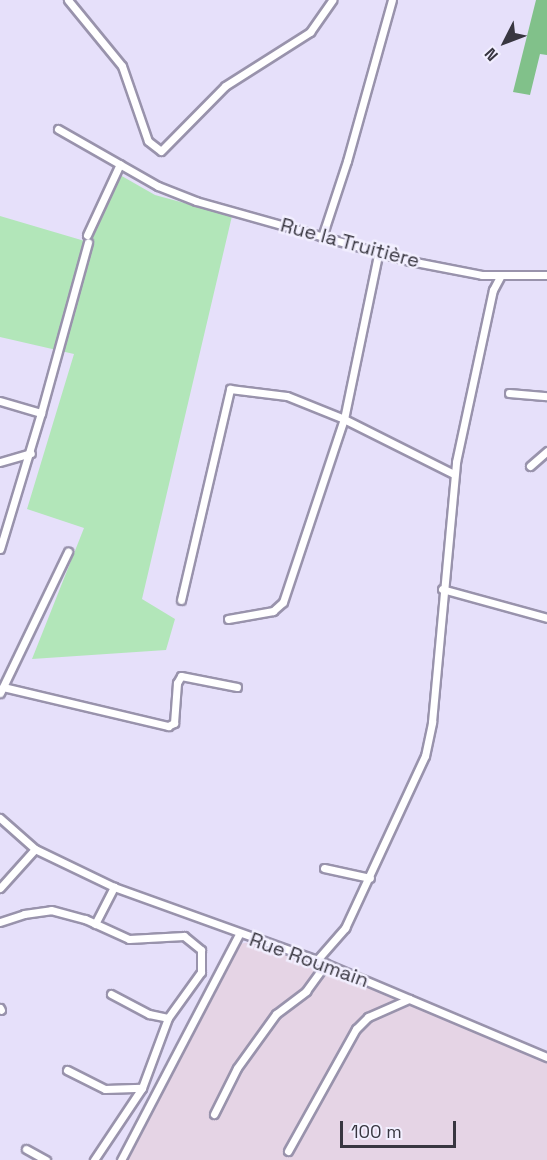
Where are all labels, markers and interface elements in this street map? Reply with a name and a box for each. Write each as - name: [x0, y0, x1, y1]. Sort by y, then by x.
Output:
- north arrow: [475, 12, 535, 72]
- text: N: [480, 43, 503, 65]
- street label: Rue la Truitière: [278, 213, 422, 273]
- street label: Rue Roumain: [246, 927, 372, 993]
- scale bar: [343, 1109, 458, 1147]
- text: 100 m: [351, 1120, 402, 1143]

